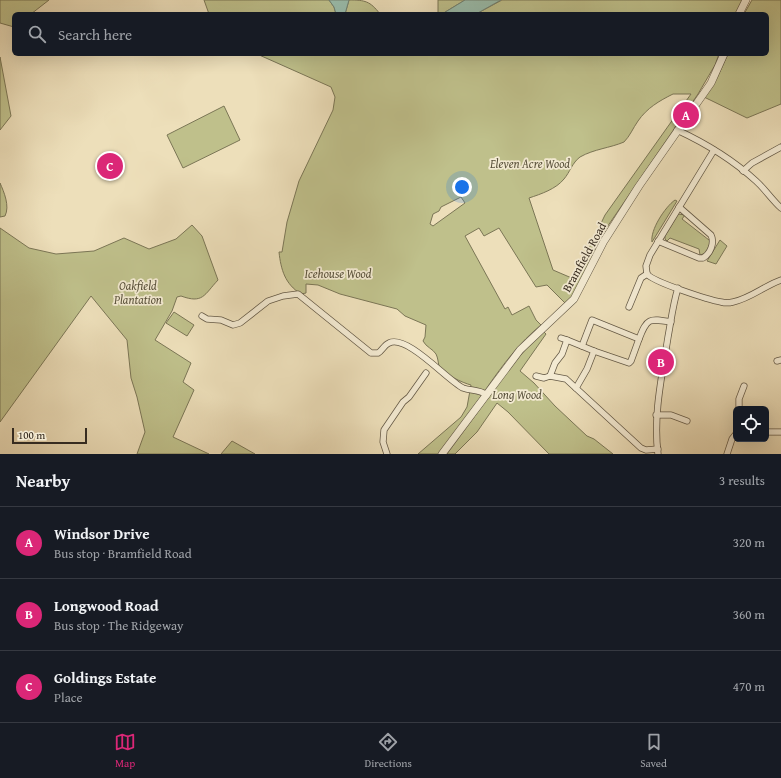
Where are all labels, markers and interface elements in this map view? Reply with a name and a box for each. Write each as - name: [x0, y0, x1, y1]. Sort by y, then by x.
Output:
- search box: [12, 12, 769, 56]
- icon: search: [26, 23, 48, 45]
- text: Search here: [58, 24, 132, 45]
- pin: A: [673, 100, 699, 130]
- pin: C: [97, 151, 123, 181]
- park label: Eleven Acre Wood: [489, 155, 570, 172]
- your location: [452, 177, 472, 197]
- street label: Bramfield Road: [558, 218, 611, 295]
- park label: Icehouse Wood: [304, 265, 372, 282]
- park label: Oakfield Plantation: [113, 277, 162, 308]
- pin: B: [648, 347, 674, 377]
- park label: Long Wood: [491, 386, 542, 403]
- map controls: [733, 406, 769, 442]
- button: locate: [733, 406, 769, 442]
- scale bar: [12, 426, 87, 445]
- text: 100 m: [18, 427, 45, 443]
- text: Nearby: [16, 468, 70, 493]
- text: 3 results: [719, 471, 765, 490]
- text: Windsor Drive: [54, 523, 150, 544]
- text: A: [25, 533, 33, 552]
- text: 320 m: [733, 533, 765, 552]
- text: Bus stop · Bramfield Road: [54, 544, 192, 563]
- text: Longwood Road: [54, 595, 159, 616]
- text: B: [25, 605, 33, 624]
- text: 360 m: [733, 605, 765, 624]
- text: Bus stop · The Ridgeway: [54, 616, 184, 635]
- text: Goldings Estate: [54, 667, 156, 688]
- text: C: [25, 677, 33, 696]
- text: 470 m: [733, 677, 765, 696]
- text: Place: [54, 688, 83, 707]
- tab: Map: [114, 731, 136, 771]
- tab: Directions: [365, 731, 412, 771]
- tab: Saved: [640, 731, 667, 771]

